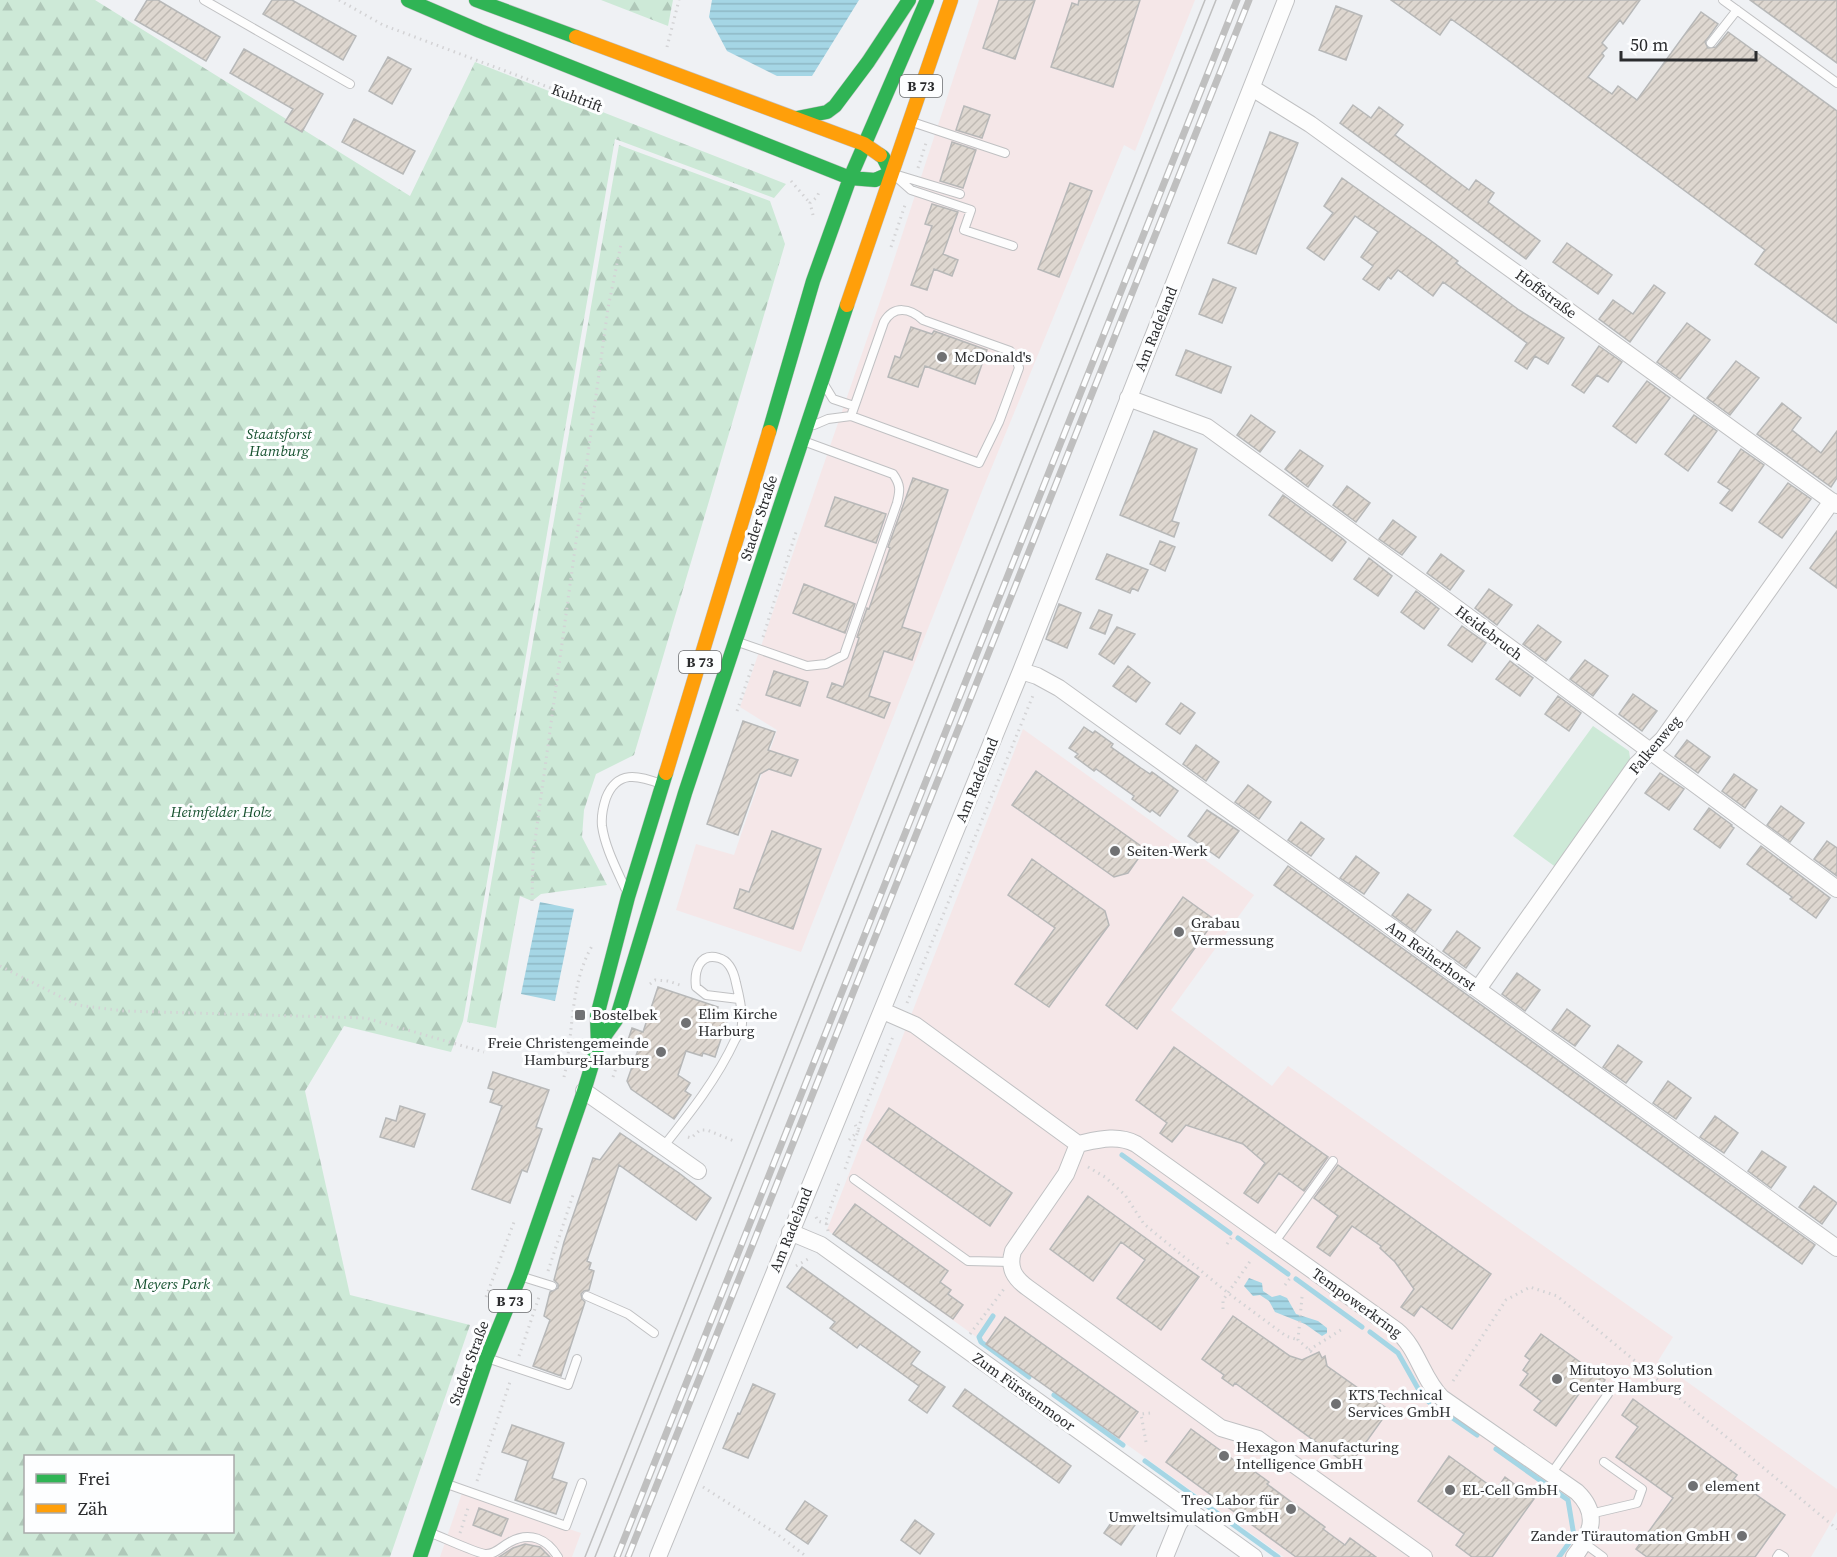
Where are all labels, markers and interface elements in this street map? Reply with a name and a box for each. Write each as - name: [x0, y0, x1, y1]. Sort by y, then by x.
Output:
- scale bar: [1621, 24, 1756, 62]
- text: 50 m: [1630, 32, 1668, 57]
- road number: B 73: [900, 75, 942, 97]
- street label: Kuhtrift: [549, 78, 606, 117]
- street label: Hoffstraße: [1511, 264, 1582, 323]
- street label: Am Radeland: [1129, 283, 1182, 374]
- place label: McDonald's: [954, 346, 1031, 367]
- marker: McDonald's: [935, 350, 949, 364]
- park label: Staatsforst Hamburg: [246, 423, 313, 461]
- street label: Stader Straße: [735, 472, 782, 563]
- street label: Heidebruch: [1451, 600, 1527, 665]
- road number: B 73: [679, 651, 721, 673]
- street label: Falkenweg: [1624, 711, 1686, 779]
- street label: Am Radeland: [950, 734, 1003, 825]
- park label: Heimfelder Holz: [169, 801, 273, 822]
- place label: Seiten-Werk: [1127, 840, 1208, 861]
- marker: Seiten-Werk: [1108, 844, 1122, 858]
- place label: Grabau Vermessung: [1191, 912, 1274, 950]
- street label: Am Reiherhorst: [1382, 916, 1481, 995]
- marker: Grabau Vermessung: [1172, 925, 1186, 939]
- place label: Elim Kirche Harburg: [698, 1003, 778, 1041]
- place label: Bostelbek: [592, 1004, 658, 1025]
- marker: Bostelbek: [573, 1008, 587, 1022]
- marker: Elim Kirche Harburg: [679, 1016, 693, 1030]
- place label: Freie Christengemeinde Hamburg-Harburg: [488, 1032, 649, 1070]
- marker: Freie Christengemeinde Hamburg-Harburg: [654, 1045, 668, 1059]
- street label: Am Radeland: [764, 1184, 817, 1275]
- street label: Tempowerkring: [1308, 1263, 1407, 1343]
- park label: Meyers Park: [133, 1273, 211, 1294]
- road number: B 73: [489, 1290, 531, 1312]
- street label: Stader Straße: [443, 1317, 494, 1408]
- street label: Zum Fürstenmoor: [969, 1347, 1080, 1436]
- place label: Mitutoyo M3 Solution Center Hamburg: [1569, 1359, 1713, 1397]
- marker: Mitutoyo M3 Solution Center Hamburg: [1550, 1372, 1564, 1386]
- place label: KTS Technical Services GmbH: [1348, 1384, 1451, 1422]
- marker: KTS Technical Services GmbH: [1329, 1397, 1343, 1411]
- place label: Hexagon Manufacturing Intelligence GmbH: [1236, 1436, 1399, 1474]
- marker: Hexagon Manufacturing Intelligence GmbH: [1217, 1449, 1231, 1463]
- legend: [24, 1455, 234, 1533]
- text: Frei: [78, 1466, 110, 1491]
- place label: element: [1705, 1475, 1760, 1496]
- place label: EL-Cell GmbH: [1462, 1479, 1558, 1500]
- marker: element: [1686, 1479, 1700, 1493]
- marker: EL-Cell GmbH: [1443, 1483, 1457, 1497]
- place label: Treo Labor für Umweltsimulation GmbH: [1108, 1489, 1280, 1527]
- text: Zäh: [78, 1496, 108, 1521]
- marker: Treo Labor für Umweltsimulation GmbH: [1284, 1502, 1298, 1516]
- place label: Zander Türautomation GmbH: [1531, 1525, 1730, 1546]
- marker: Zander Türautomation GmbH: [1735, 1529, 1749, 1543]

